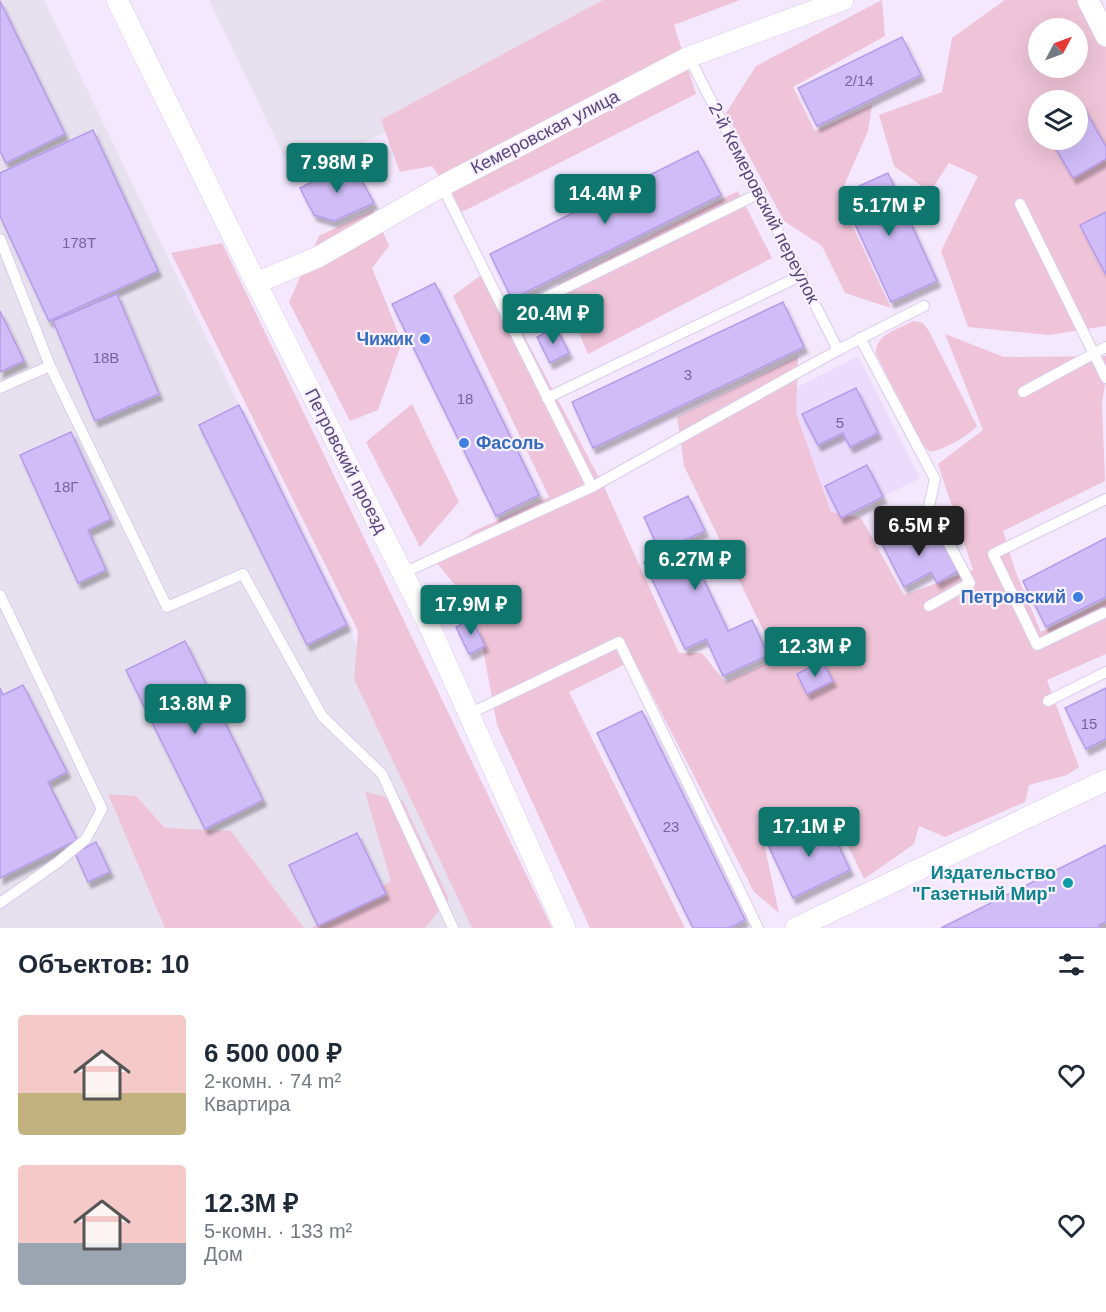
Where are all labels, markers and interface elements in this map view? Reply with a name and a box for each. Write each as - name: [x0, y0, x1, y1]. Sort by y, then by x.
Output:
- north arrow: [1028, 18, 1088, 78]
- map controls: [1028, 18, 1088, 150]
- house number: 2/14: [844, 72, 874, 89]
- street label: Кемеровская улица: [467, 85, 623, 178]
- button: layers: [1028, 90, 1088, 150]
- street label: 2-й Кемеровский переулок: [705, 100, 823, 307]
- pin: 7.98M ₽: [282, 143, 392, 194]
- text: 7.98M ₽: [301, 151, 373, 173]
- pin: 14.4M ₽: [550, 174, 660, 225]
- text: 14.4M ₽: [569, 182, 641, 204]
- pin: 5.17M ₽: [834, 186, 944, 237]
- text: 5.17M ₽: [853, 194, 925, 216]
- house number: 178Т: [62, 234, 96, 251]
- pin: 20.4M ₽: [498, 294, 608, 345]
- text: 20.4M ₽: [517, 302, 589, 324]
- place label: Чижик: [356, 329, 414, 349]
- marker: Чижик: [418, 332, 432, 346]
- house number: 18В: [93, 349, 119, 366]
- house number: 3: [684, 366, 692, 383]
- street label: Петровский проезд: [301, 385, 391, 537]
- house number: 18: [457, 390, 473, 407]
- house number: 5: [836, 414, 844, 431]
- place label: Фасоль: [476, 433, 544, 453]
- marker: Фасоль: [457, 436, 471, 450]
- house number: 18Г: [54, 478, 78, 495]
- pin: 6.5M ₽: [870, 506, 968, 557]
- text: 6.5M ₽: [888, 514, 950, 536]
- pin: 6.27M ₽: [640, 540, 750, 591]
- text: 6.27M ₽: [659, 548, 731, 570]
- pin: 17.9M ₽: [416, 585, 526, 636]
- place label: Петровский: [961, 587, 1066, 607]
- marker: Петровский: [1071, 590, 1085, 604]
- text: 17.9M ₽: [435, 593, 507, 615]
- pin: 12.3M ₽: [760, 627, 870, 678]
- text: 12.3M ₽: [779, 635, 851, 657]
- pin: 13.8M ₽: [140, 684, 250, 735]
- text: 13.8M ₽: [159, 692, 231, 714]
- house number: 15: [1081, 715, 1097, 732]
- pin: 17.1M ₽: [754, 807, 864, 858]
- text: 17.1M ₽: [773, 815, 845, 837]
- house number: 23: [663, 818, 679, 835]
- place label: Издательство "Газетный Мир": [912, 863, 1056, 904]
- marker: Издательство "Газетный Мир": [1061, 876, 1075, 890]
- icon: filters: [1055, 948, 1088, 981]
- text: Объектов: 10: [18, 949, 189, 979]
- text: 6 500 000 ₽: [204, 1038, 342, 1068]
- icon: home: [66, 1039, 138, 1111]
- icon: heart: [1055, 1059, 1088, 1092]
- text: 2-комн. · 74 m²: [204, 1070, 341, 1092]
- text: Квартира: [204, 1093, 290, 1115]
- text: 12.3M ₽: [204, 1188, 299, 1218]
- icon: home: [66, 1189, 138, 1261]
- icon: heart: [1055, 1209, 1088, 1242]
- text: 5-комн. · 133 m²: [204, 1220, 352, 1242]
- text: Дом: [204, 1243, 243, 1265]

